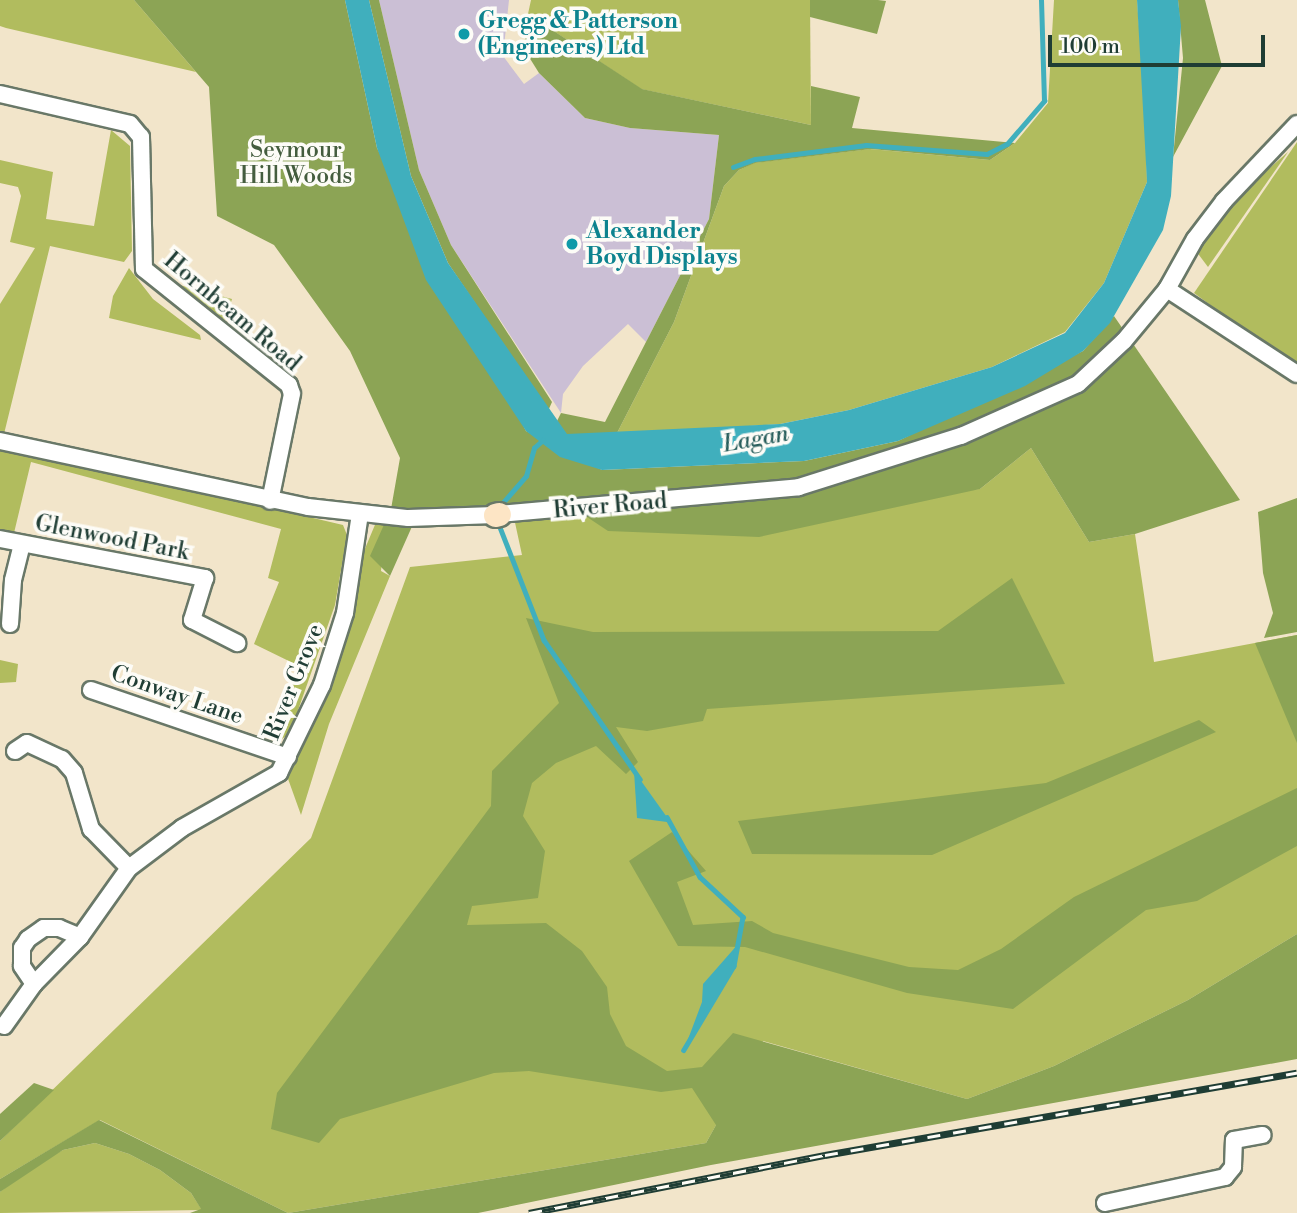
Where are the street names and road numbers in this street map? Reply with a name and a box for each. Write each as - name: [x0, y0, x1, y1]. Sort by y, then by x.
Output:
- street label: Hornbeam Road: [158, 247, 306, 377]
- street label: River Road: [552, 487, 668, 525]
- street label: Glenwood Park: [33, 510, 191, 566]
- street label: River Grove: [258, 620, 330, 744]
- street label: Conway Lane: [107, 659, 247, 731]

